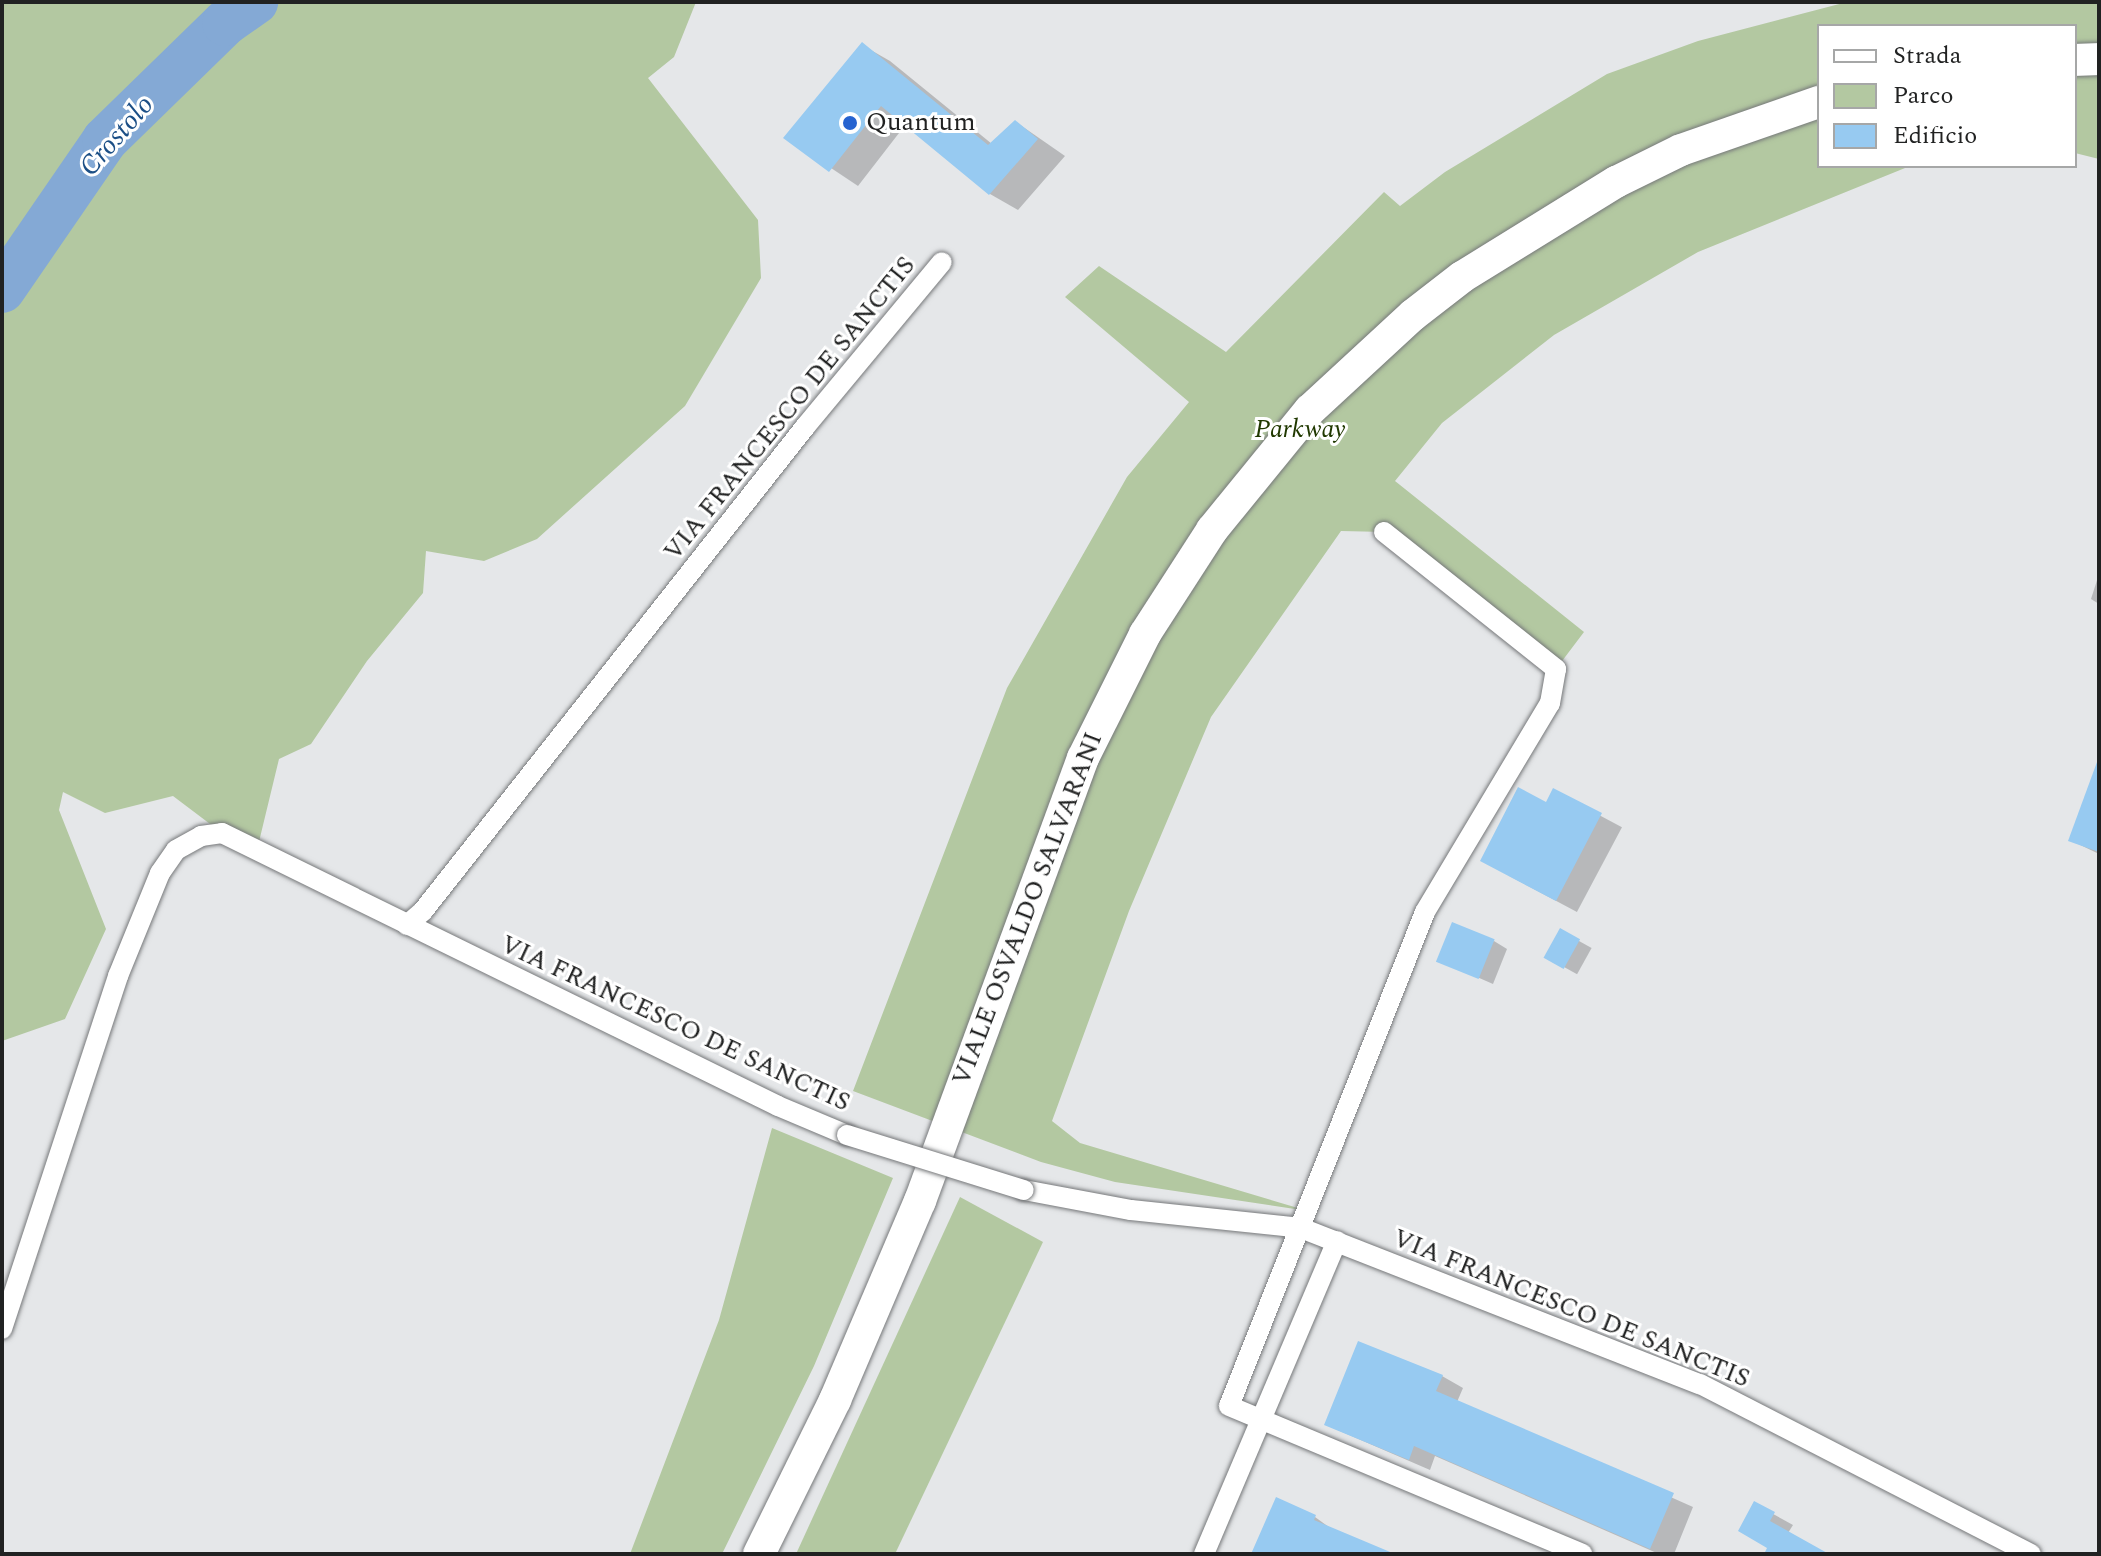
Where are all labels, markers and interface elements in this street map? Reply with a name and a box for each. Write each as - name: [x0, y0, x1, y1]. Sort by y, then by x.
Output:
- legend: [1817, 24, 2077, 168]
- text: Strada: [1893, 38, 1961, 74]
- text: Parco: [1893, 78, 1954, 114]
- water label: Crostolo: [73, 89, 161, 183]
- place label: Quantum: [866, 107, 976, 139]
- marker: Quantum: [841, 114, 859, 132]
- text: Edificio: [1893, 118, 1977, 154]
- street label: VIA FRANCESCO DE SANCTIS: [658, 251, 922, 567]
- park label: Parkway: [1255, 414, 1345, 446]
- street label: VIALE OSVALDO SALVARANI: [946, 728, 1110, 1090]
- street label: VIA FRANCESCO DE SANCTIS: [495, 929, 855, 1119]
- street label: VIA FRANCESCO DE SANCTIS: [1388, 1223, 1754, 1395]

